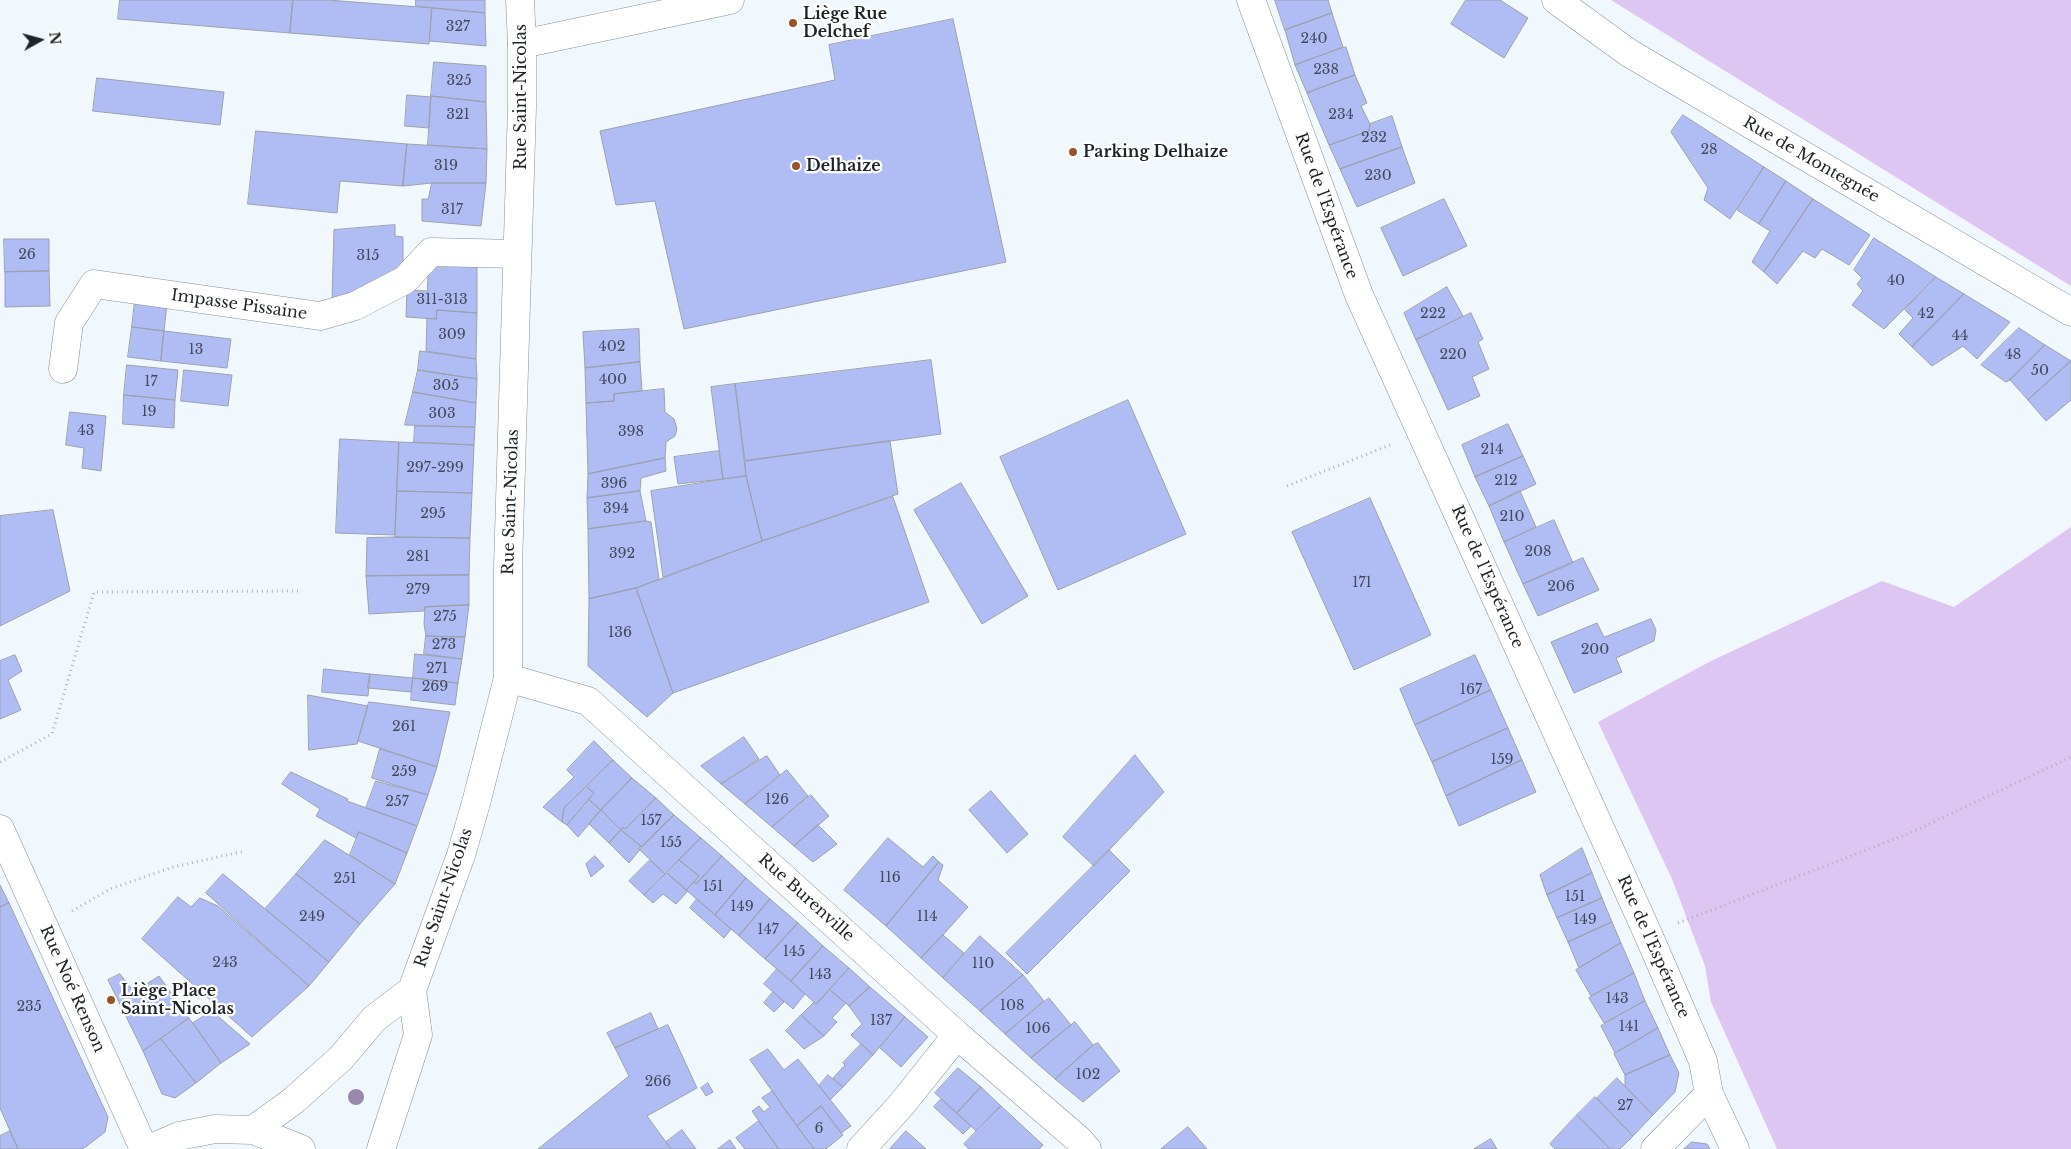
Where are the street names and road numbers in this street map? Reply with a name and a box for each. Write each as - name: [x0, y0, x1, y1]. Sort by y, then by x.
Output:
- street label: Rue Saint-Nicolas: [511, 24, 531, 170]
- street label: Rue de Montegnée: [1739, 113, 1883, 207]
- street label: Rue de l'Espérance: [1291, 130, 1361, 282]
- street label: Impasse Pissaine: [170, 286, 308, 324]
- street label: Rue Saint-Nicolas: [499, 429, 523, 575]
- street label: Rue de l'Espérance: [1447, 503, 1527, 651]
- street label: Rue Saint-Nicolas: [411, 826, 477, 970]
- street label: Rue Burenville: [754, 850, 858, 946]
- street label: Rue de l'Espérance: [1613, 873, 1693, 1021]
- street label: Rue Noé Renson: [35, 923, 109, 1055]

